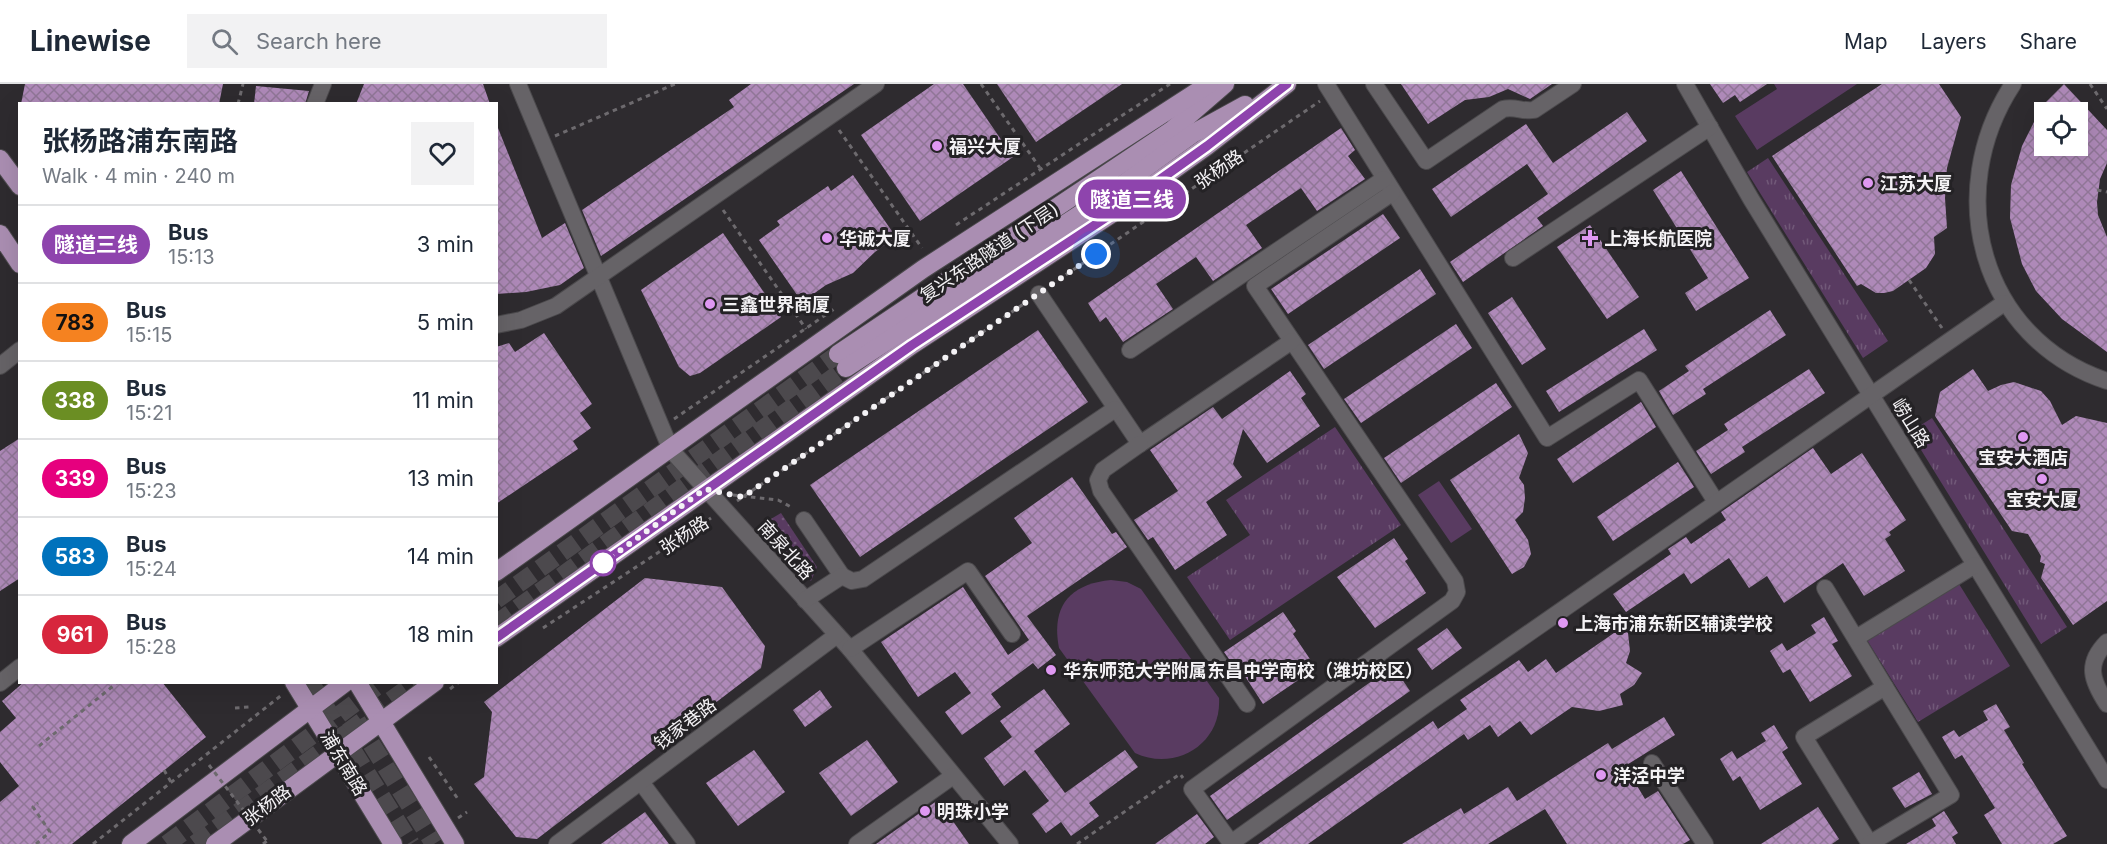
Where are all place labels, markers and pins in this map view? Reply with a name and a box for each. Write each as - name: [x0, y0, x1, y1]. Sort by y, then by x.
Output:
- place label: 福兴大厦: [949, 136, 1021, 157]
- marker: 福兴大厦: [930, 139, 944, 153]
- place label: 江苏大厦: [1880, 173, 1952, 194]
- marker: 江苏大厦: [1861, 176, 1875, 190]
- place label: 华诚大厦: [839, 228, 911, 249]
- place label: 上海长航医院: [1604, 228, 1712, 249]
- marker: 上海长航医院: [1581, 229, 1599, 247]
- marker: 华诚大厦: [820, 231, 834, 245]
- place label: 三鑫世界商厦: [722, 294, 830, 315]
- marker: 三鑫世界商厦: [703, 297, 717, 311]
- marker: 宝安大酒店: [2016, 430, 2030, 444]
- place label: 宝安大酒店: [1978, 447, 2068, 468]
- marker: 宝安大厦: [2035, 472, 2049, 486]
- place label: 宝安大厦: [2006, 489, 2078, 510]
- unlabelled marker: [590, 550, 616, 576]
- place label: 上海市浦东新区辅读学校: [1575, 613, 1773, 634]
- marker: 上海市浦东新区辅读学校: [1556, 616, 1570, 630]
- place label: 华东师范大学附属东昌中学南校（潍坊校区）: [1063, 660, 1423, 681]
- marker: 华东师范大学附属东昌中学南校（潍坊校区）: [1044, 663, 1058, 677]
- place label: 洋泾中学: [1613, 765, 1685, 786]
- marker: 洋泾中学: [1594, 768, 1608, 782]
- place label: 明珠小学: [937, 801, 1009, 822]
- marker: 明珠小学: [918, 804, 932, 818]

